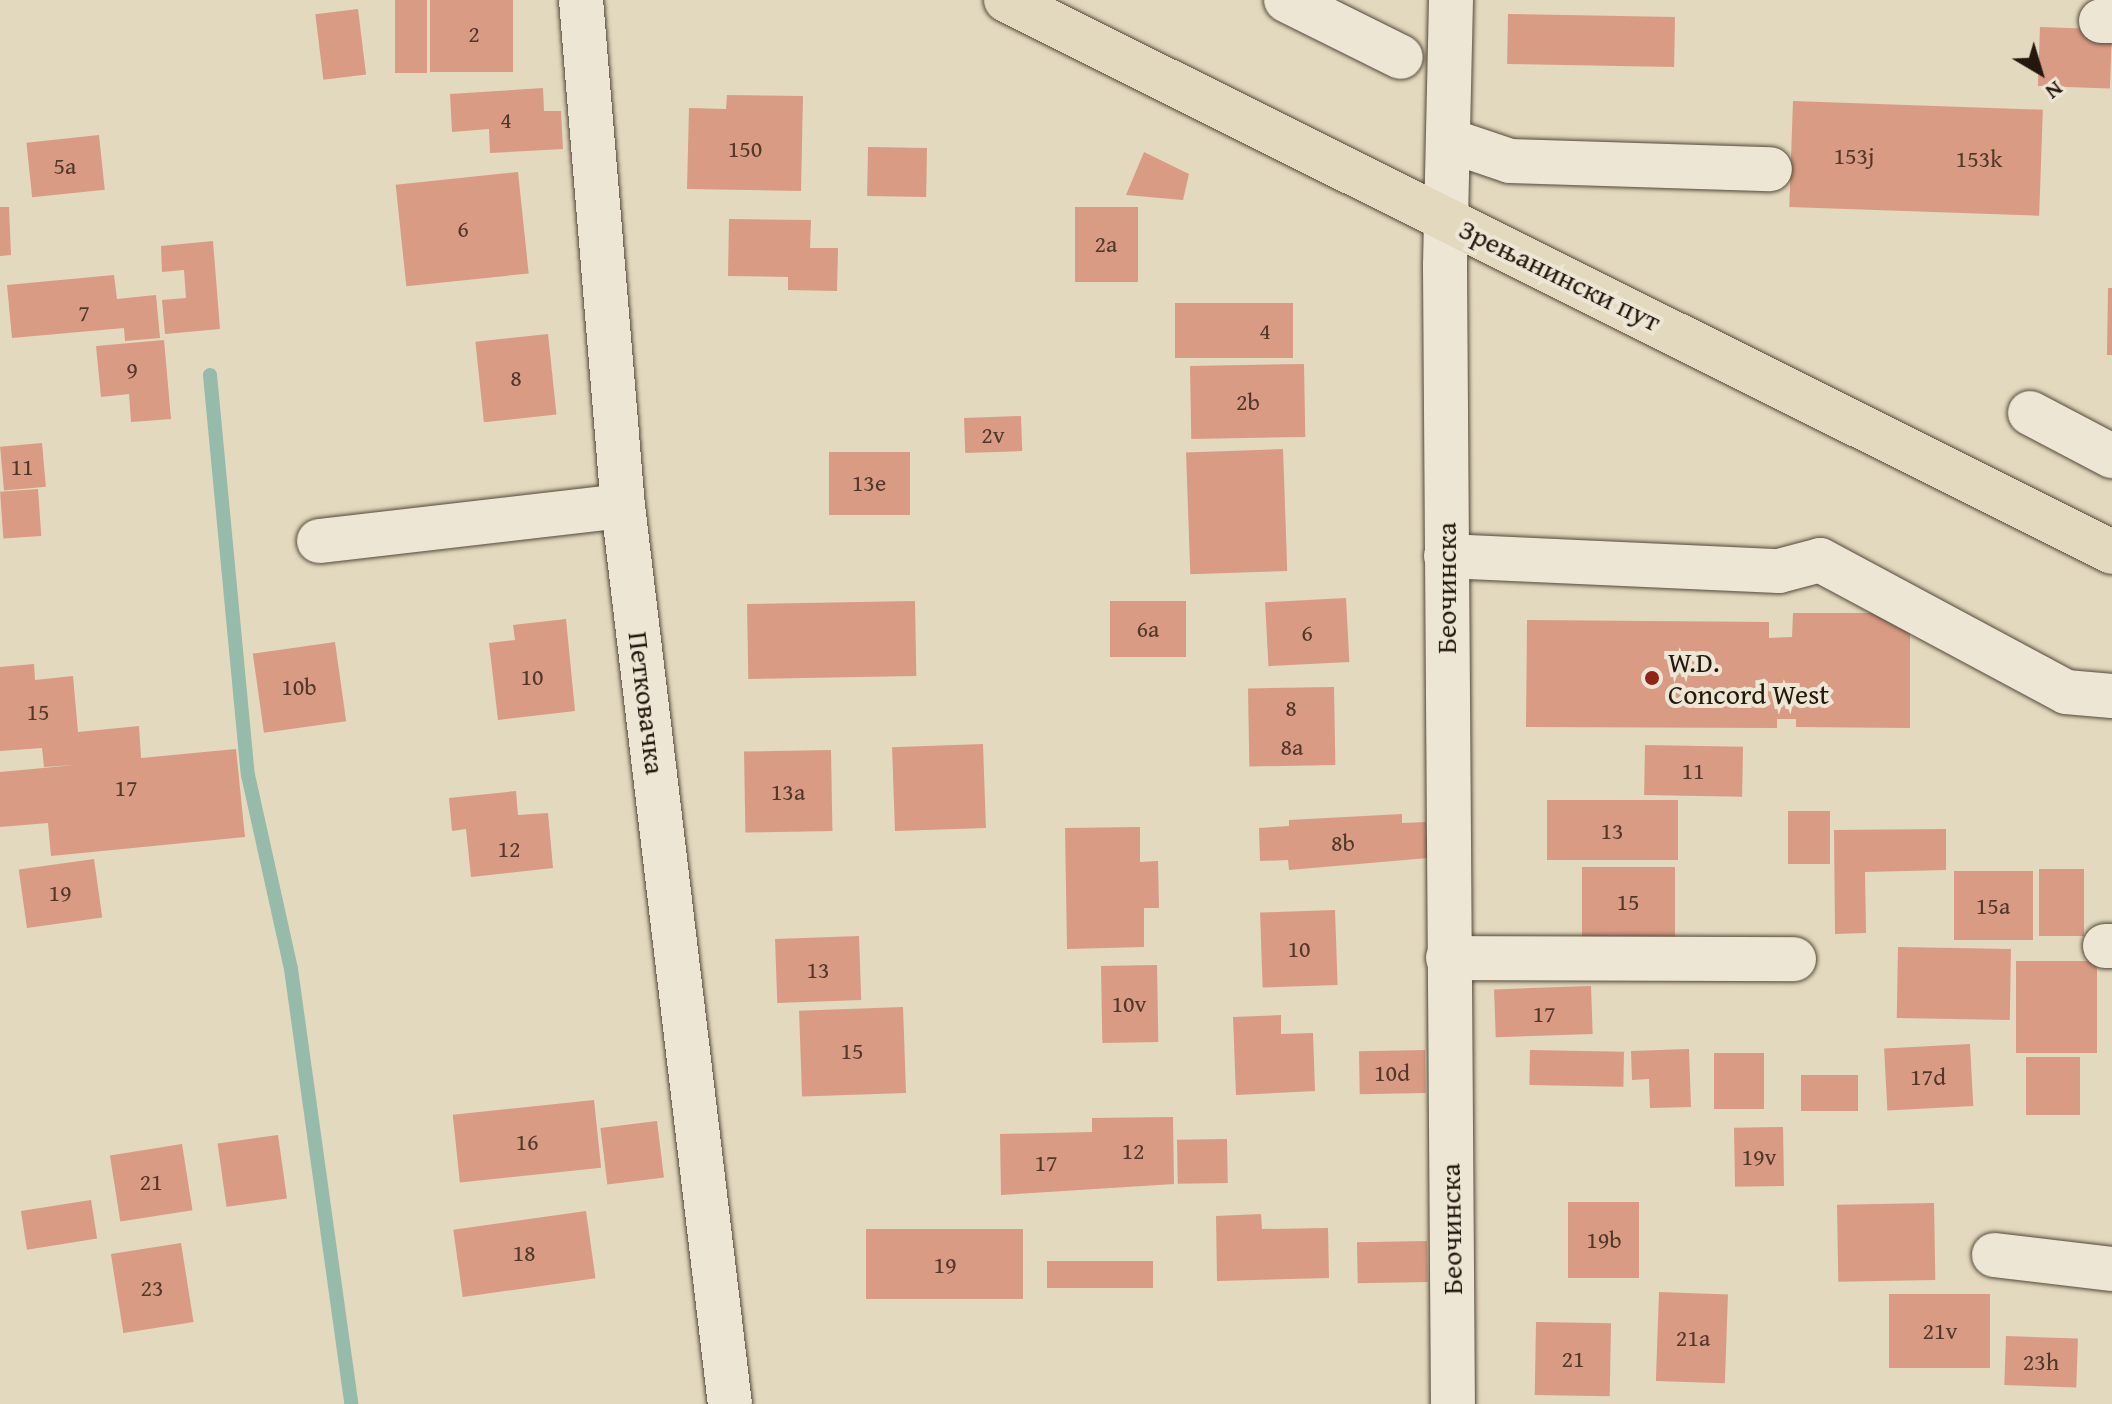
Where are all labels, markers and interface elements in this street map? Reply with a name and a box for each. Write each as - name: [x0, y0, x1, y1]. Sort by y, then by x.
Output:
- house number: 2: [468, 20, 480, 48]
- north arrow: [2000, 32, 2080, 112]
- text: N: [2039, 74, 2070, 108]
- house number: 4: [500, 106, 512, 134]
- house number: 150: [728, 135, 762, 163]
- house number: 153j: [1833, 142, 1875, 170]
- house number: 153k: [1956, 145, 2002, 173]
- house number: 5a: [54, 152, 76, 180]
- street label: Зрењанински пут: [1454, 212, 1666, 338]
- house number: 6: [457, 215, 469, 243]
- house number: 2a: [1095, 230, 1117, 258]
- house number: 7: [78, 299, 90, 327]
- house number: 4: [1259, 317, 1271, 345]
- house number: 9: [126, 356, 138, 384]
- house number: 8: [510, 364, 522, 392]
- house number: 2b: [1236, 388, 1260, 416]
- house number: 2v: [981, 421, 1005, 449]
- house number: 11: [10, 453, 34, 481]
- house number: 13e: [852, 469, 886, 497]
- street label: Беочинска: [1429, 522, 1463, 654]
- house number: 6a: [1137, 615, 1159, 643]
- house number: 6: [1301, 619, 1313, 647]
- street label: Петковачка: [622, 630, 672, 776]
- place label: W.D. Concord West: [1668, 645, 1829, 711]
- house number: 10: [520, 663, 544, 691]
- marker: W.D. Concord West: [1643, 669, 1661, 687]
- house number: 10b: [281, 673, 317, 701]
- house number: 8: [1285, 694, 1297, 722]
- house number: 15: [26, 698, 50, 726]
- house number: 8a: [1281, 733, 1303, 761]
- house number: 11: [1681, 757, 1705, 785]
- house number: 17: [114, 774, 138, 802]
- house number: 13a: [771, 778, 805, 806]
- house number: 13: [1600, 817, 1624, 845]
- house number: 8b: [1331, 829, 1355, 857]
- house number: 12: [497, 835, 521, 863]
- house number: 19: [48, 879, 72, 907]
- house number: 15: [1616, 888, 1640, 916]
- house number: 15a: [1976, 892, 2010, 920]
- house number: 10: [1287, 935, 1311, 963]
- house number: 13: [806, 956, 830, 984]
- house number: 10v: [1111, 990, 1147, 1018]
- house number: 17: [1532, 1000, 1556, 1028]
- house number: 15: [840, 1037, 864, 1065]
- house number: 10d: [1374, 1059, 1410, 1087]
- house number: 17d: [1910, 1063, 1946, 1091]
- house number: 16: [515, 1128, 539, 1156]
- house number: 12: [1121, 1137, 1145, 1165]
- house number: 19v: [1741, 1143, 1777, 1171]
- house number: 17: [1034, 1149, 1058, 1177]
- street label: Беочинска: [1433, 1163, 1469, 1295]
- house number: 21: [139, 1168, 163, 1196]
- house number: 19b: [1586, 1226, 1622, 1254]
- house number: 18: [512, 1239, 536, 1267]
- house number: 19: [933, 1251, 957, 1279]
- house number: 23: [140, 1274, 164, 1302]
- house number: 21v: [1922, 1317, 1958, 1345]
- house number: 21a: [1676, 1324, 1710, 1352]
- house number: 21: [1561, 1345, 1585, 1373]
- house number: 23h: [2023, 1348, 2059, 1376]

